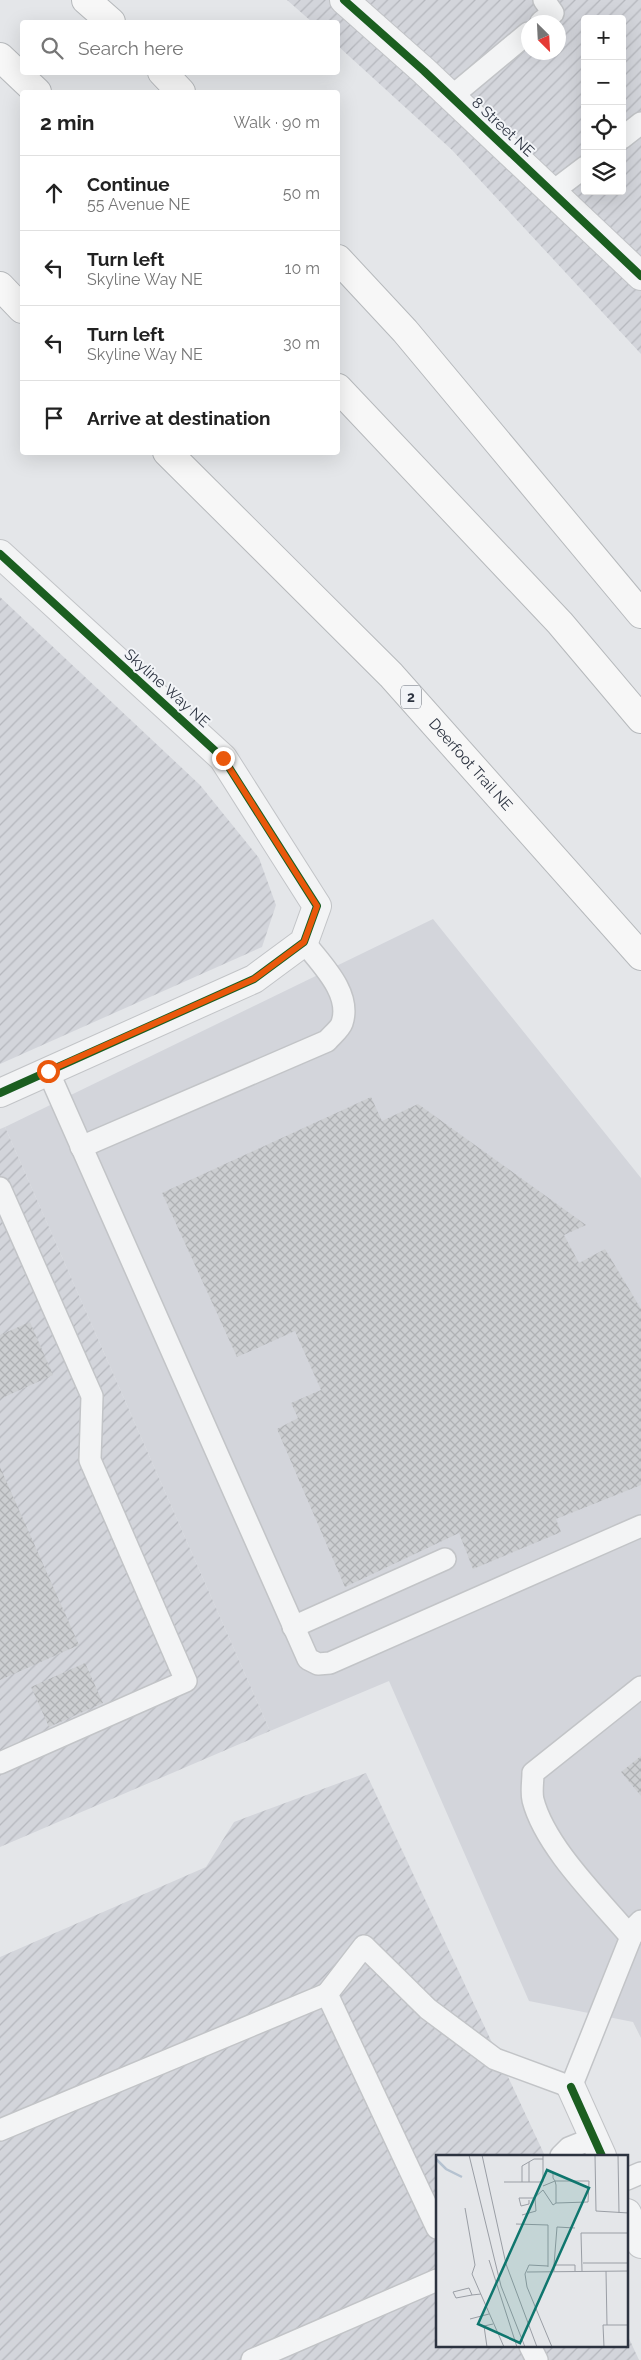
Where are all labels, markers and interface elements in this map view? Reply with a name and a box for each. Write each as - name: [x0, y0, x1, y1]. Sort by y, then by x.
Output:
- north arrow: [521, 15, 566, 60]
- map controls: [581, 15, 626, 195]
- button: +: [581, 15, 626, 60]
- search box: [20, 20, 340, 75]
- icon: search: [38, 34, 66, 62]
- text: Search here: [78, 37, 184, 59]
- button: −: [581, 60, 626, 105]
- street label: 8 Street NE: [468, 94, 538, 160]
- button: locate: [581, 105, 626, 150]
- text: 2 min: [40, 110, 94, 135]
- text: Walk · 90 m: [233, 113, 320, 132]
- button: layers: [581, 150, 626, 195]
- text: Continue: [87, 173, 170, 195]
- icon: ahead: [40, 179, 68, 207]
- text: 50 m: [283, 184, 320, 203]
- text: 55 Avenue NE: [87, 195, 190, 214]
- text: Turn left: [87, 248, 164, 270]
- icon: left: [40, 254, 68, 282]
- text: 10 m: [285, 259, 320, 278]
- text: Skyline Way NE: [87, 270, 203, 289]
- text: Turn left: [87, 323, 164, 345]
- icon: left: [40, 329, 68, 357]
- text: 30 m: [283, 334, 320, 353]
- text: Skyline Way NE: [87, 345, 203, 364]
- icon: arrive: [40, 404, 68, 432]
- text: Arrive at destination: [87, 407, 271, 429]
- street label: Skyline Way NE: [121, 645, 213, 731]
- road number: 2: [401, 686, 421, 709]
- street label: Deerfoot Trail NE: [425, 715, 516, 814]
- route end: [212, 747, 235, 770]
- route start: [37, 1060, 60, 1083]
- inset map: [436, 2155, 628, 2348]

